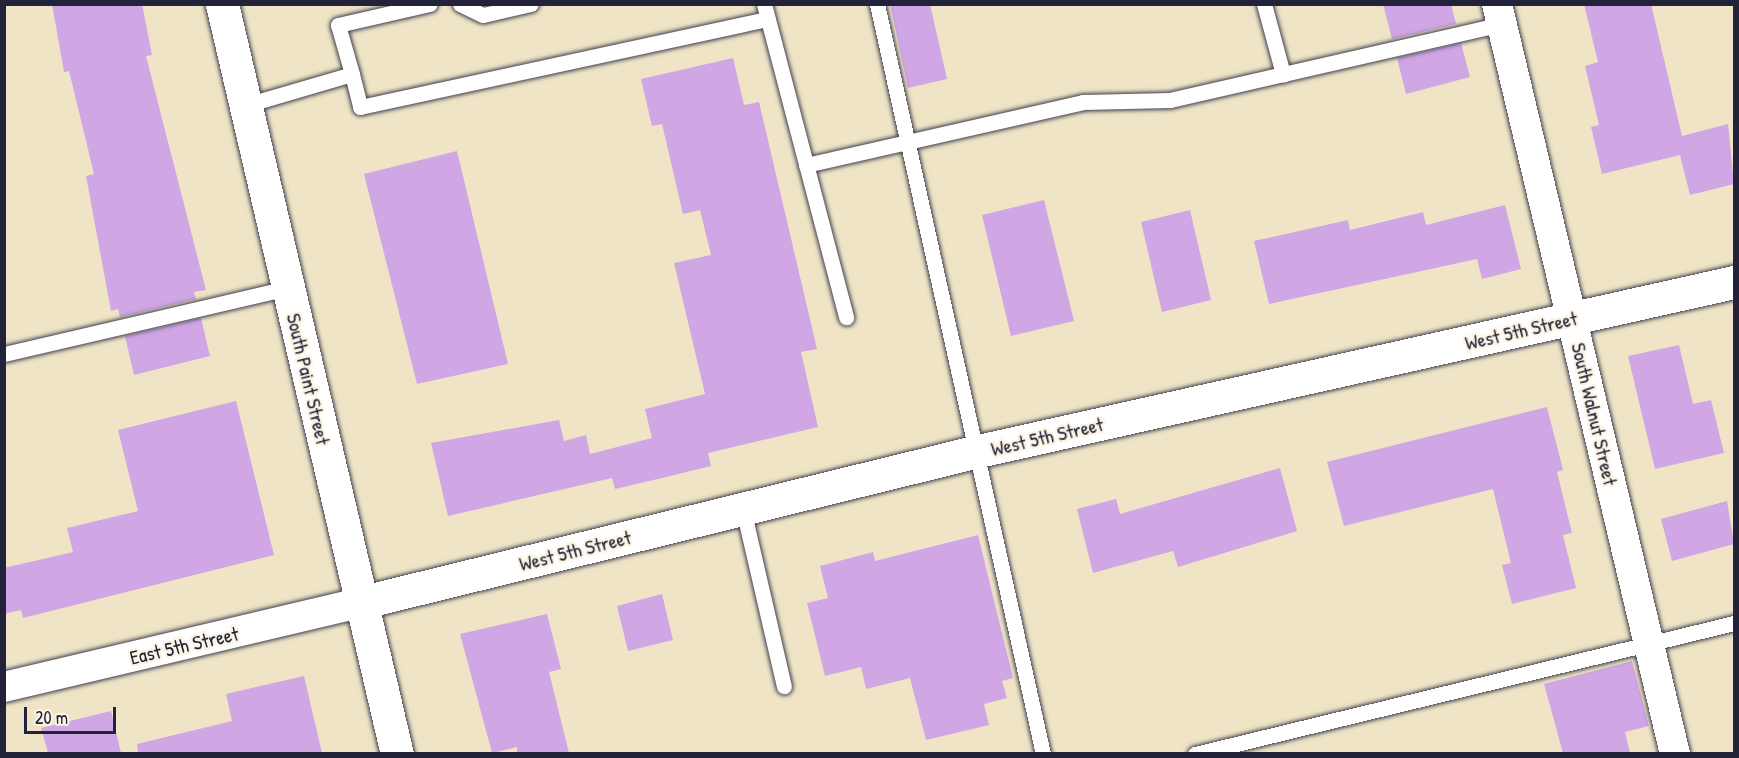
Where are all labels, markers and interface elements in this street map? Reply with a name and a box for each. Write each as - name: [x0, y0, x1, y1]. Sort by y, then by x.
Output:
- street label: West 5th Street: [1463, 305, 1579, 355]
- street label: South Paint Street: [282, 311, 336, 447]
- street label: South Walnut Street: [1567, 340, 1623, 488]
- street label: West 5th Street: [989, 411, 1105, 461]
- street label: West 5th Street: [517, 525, 633, 575]
- street label: East 5th Street: [127, 621, 241, 669]
- scale bar: [27, 695, 118, 733]
- text: 20 m: [35, 705, 68, 730]

